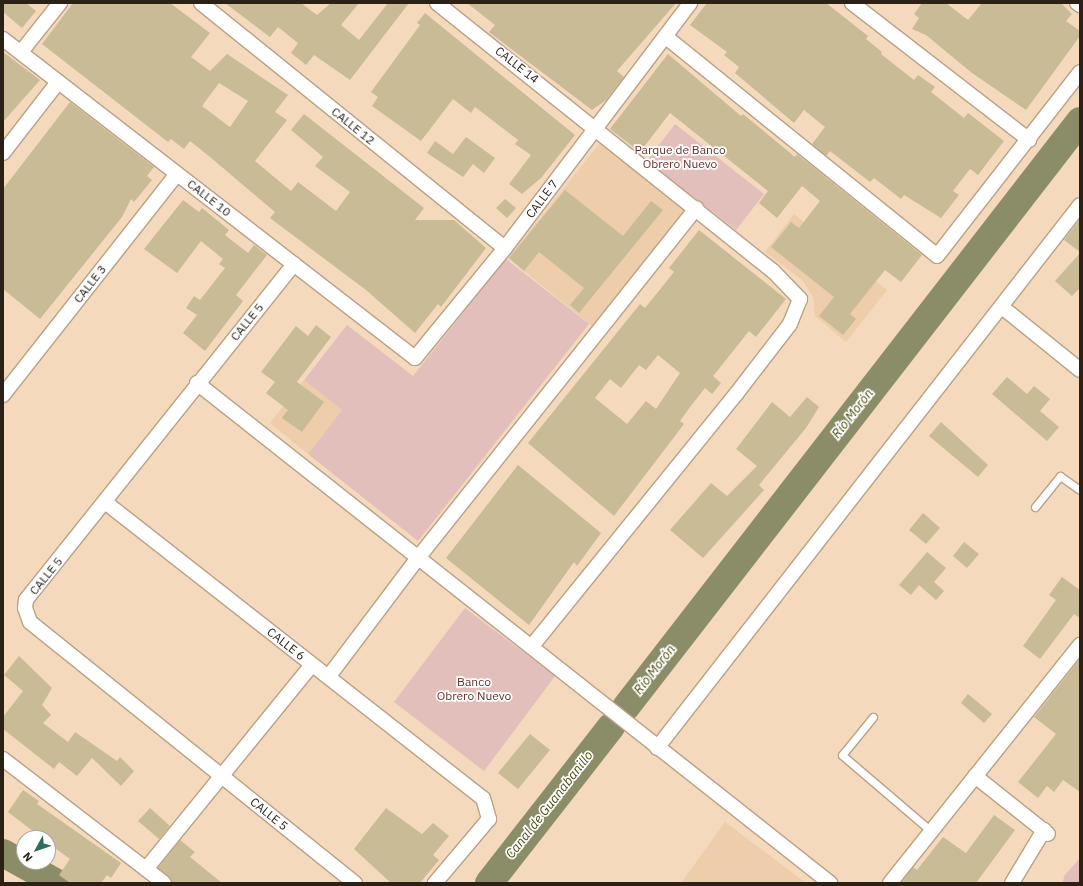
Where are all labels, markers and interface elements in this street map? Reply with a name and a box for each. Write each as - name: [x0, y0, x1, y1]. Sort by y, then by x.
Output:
- street label: CALLE 14: [492, 44, 542, 86]
- street label: CALLE 12: [328, 104, 378, 148]
- park label: Parque de Banco Obrero Nuevo: [634, 143, 726, 171]
- street label: CALLE 10: [184, 177, 234, 219]
- street label: CALLE 7: [523, 177, 561, 221]
- street label: CALLE 3: [71, 262, 109, 306]
- street label: CALLE 5: [227, 300, 267, 344]
- water label: Río Morón: [829, 386, 877, 442]
- street label: CALLE 5: [26, 554, 66, 598]
- street label: CALLE 6: [264, 625, 308, 663]
- water label: Río Morón: [631, 642, 679, 698]
- park label: Banco Obrero Nuevo: [437, 675, 511, 703]
- water label: Canal de Guanabanillo: [503, 748, 597, 862]
- street label: CALLE 5: [247, 794, 291, 834]
- north arrow: [16, 830, 56, 870]
- text: N: [20, 850, 35, 865]

